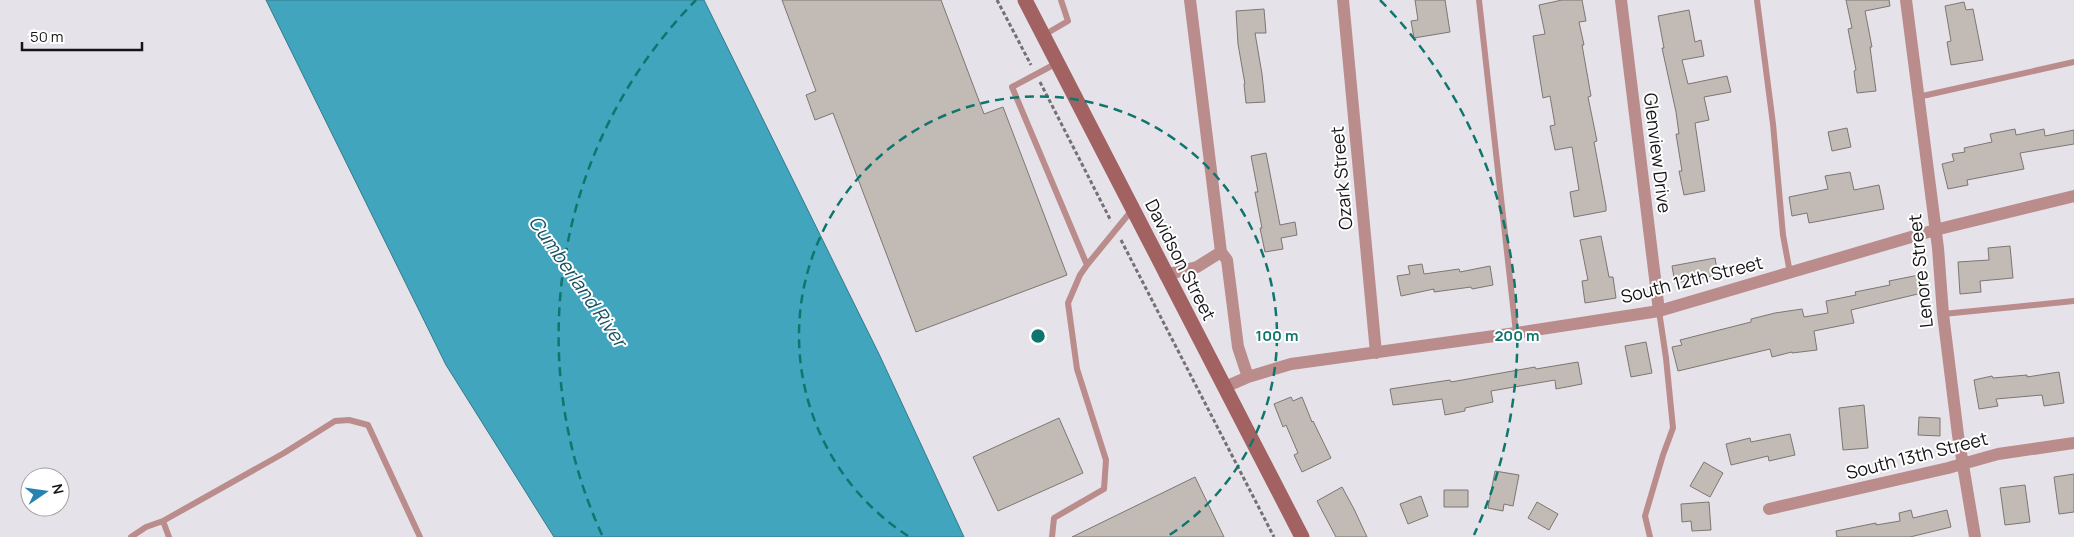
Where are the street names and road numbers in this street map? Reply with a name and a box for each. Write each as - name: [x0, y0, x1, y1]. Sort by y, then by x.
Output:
- street label: Glenview Drive: [1639, 91, 1677, 214]
- street label: Ozark Street: [1325, 125, 1357, 231]
- street label: Davidson Street: [1140, 195, 1222, 324]
- street label: Lenore Street: [1902, 213, 1938, 329]
- street label: South 12th Street: [1618, 250, 1765, 308]
- street label: South 13th Street: [1843, 426, 1990, 484]

